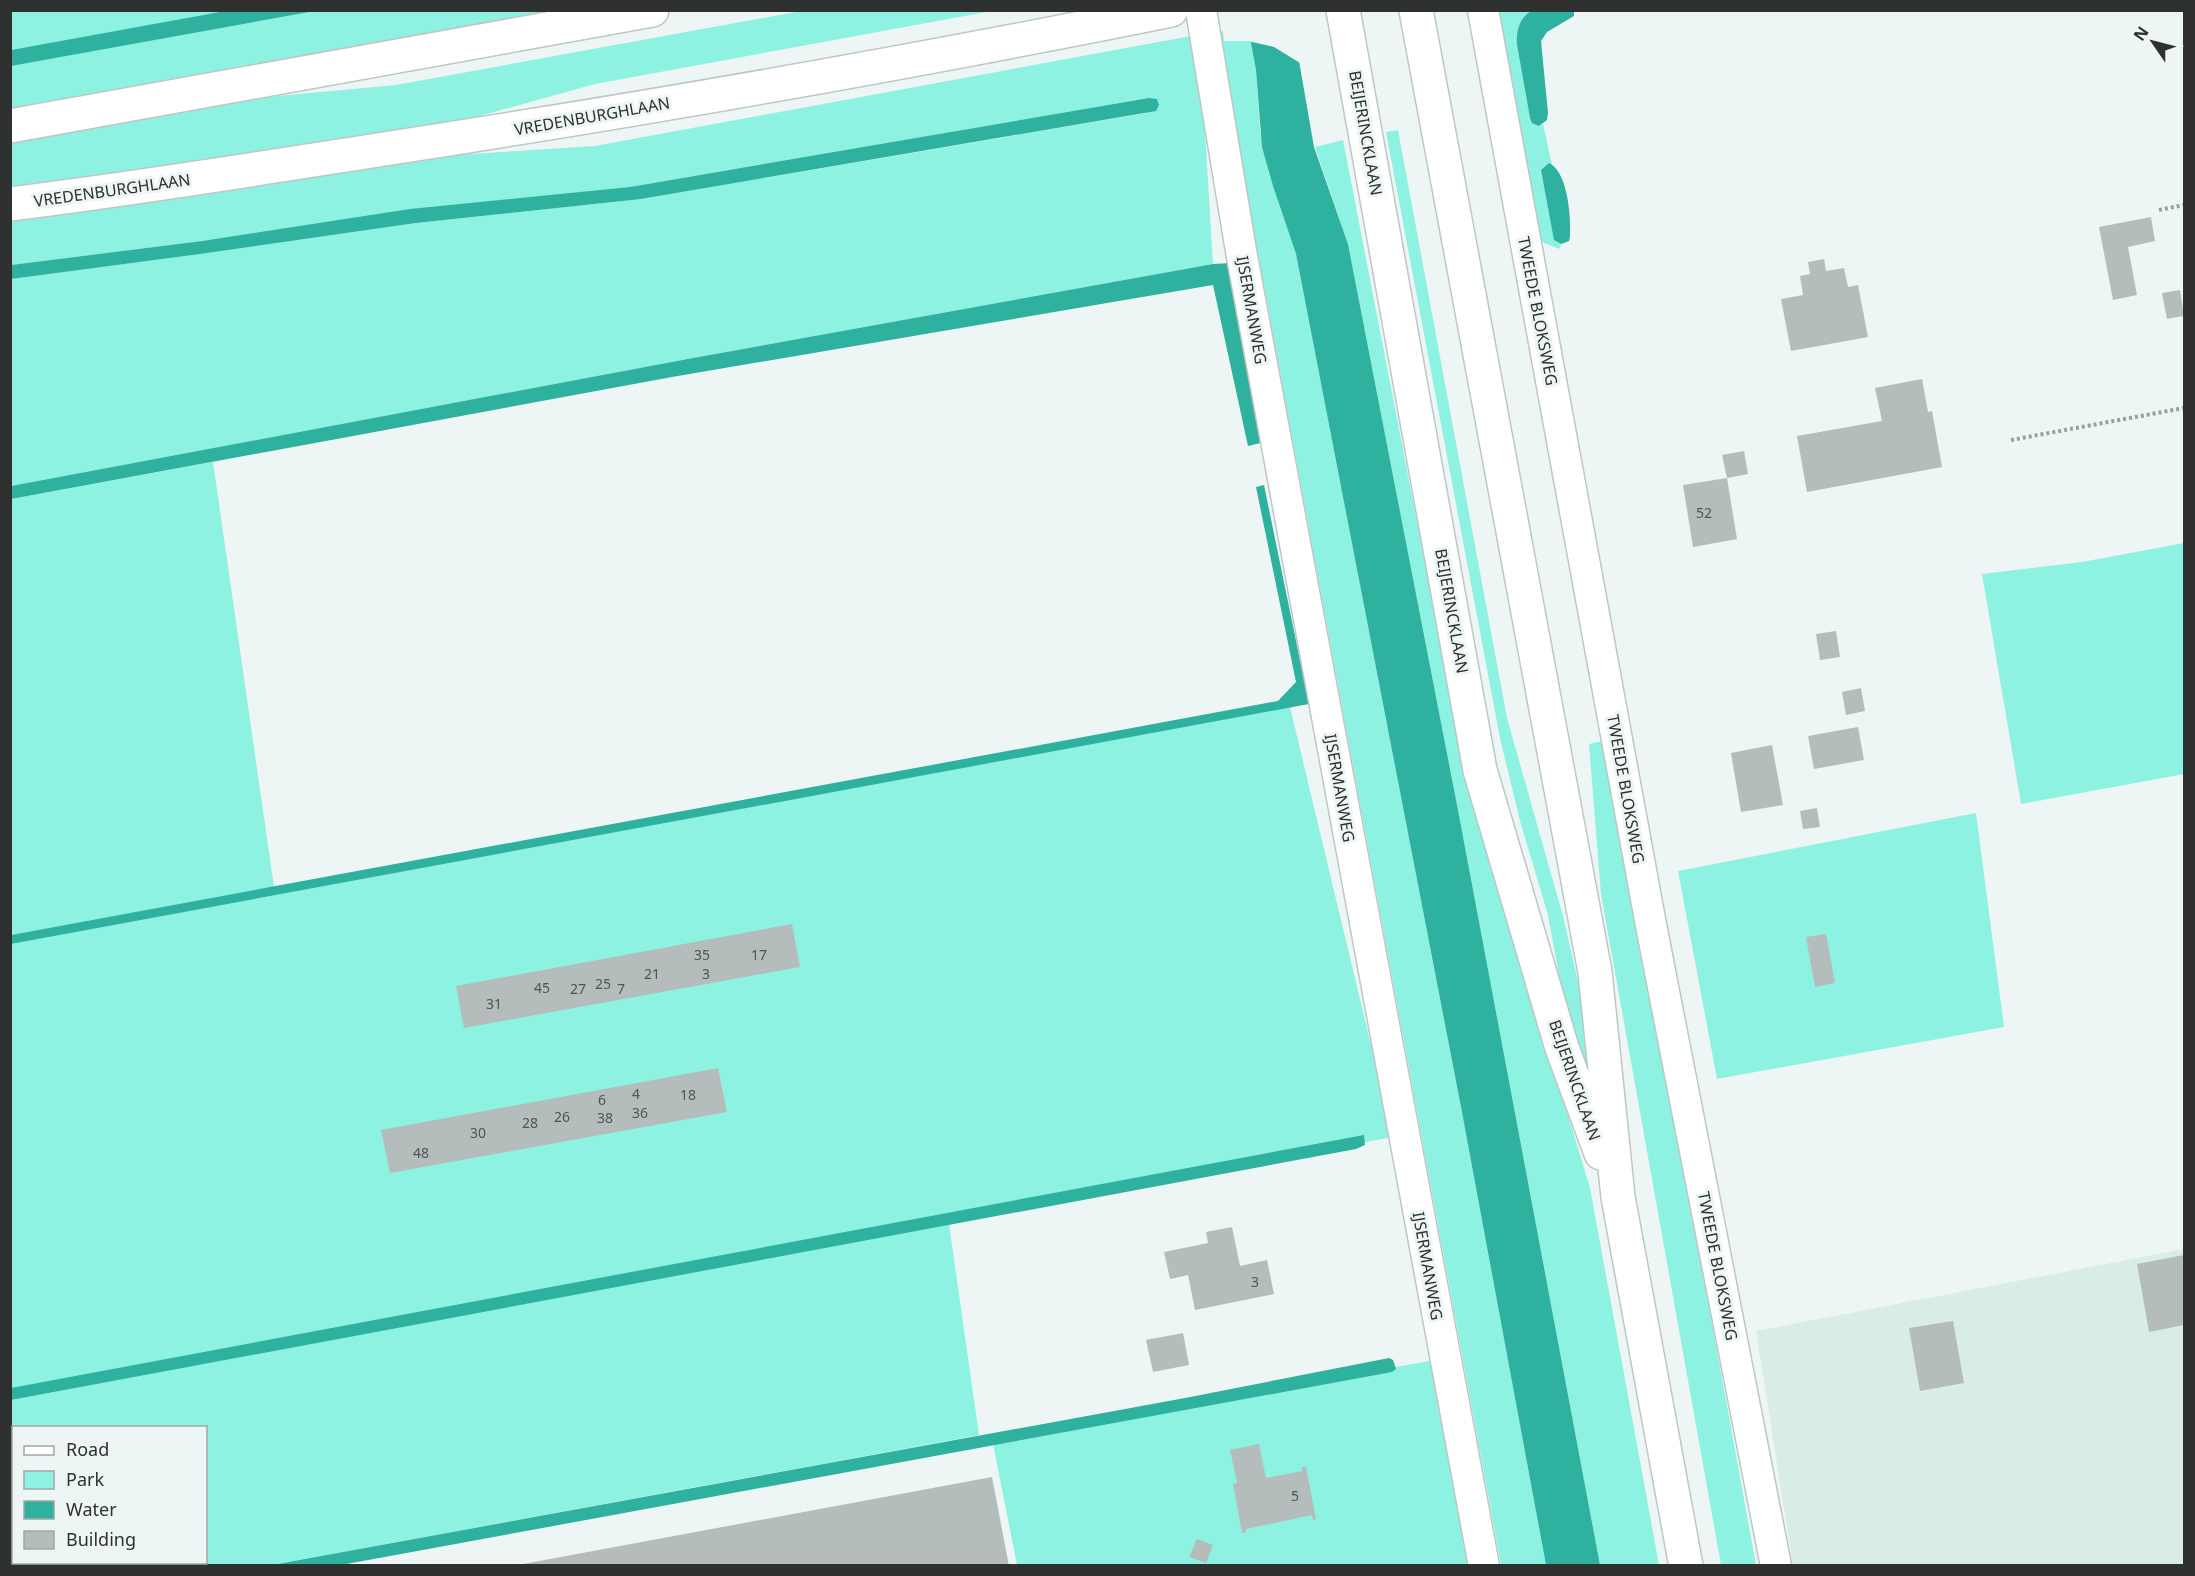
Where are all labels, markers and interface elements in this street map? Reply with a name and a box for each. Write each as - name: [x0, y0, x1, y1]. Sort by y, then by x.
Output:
- north arrow: [2123, 12, 2183, 72]
- text: N: [2128, 22, 2153, 45]
- street label: BEIJERINCKLAAN: [1344, 69, 1388, 197]
- street label: VREDENBURGHLAAN: [512, 91, 672, 141]
- street label: VREDENBURGHLAAN: [32, 168, 192, 212]
- street label: TWEEDE BLOKSWEG: [1513, 235, 1563, 387]
- street label: IJSERMANWEG: [1232, 254, 1272, 366]
- house number: 52: [1696, 503, 1712, 522]
- street label: BEIJERINCKLAAN: [1430, 547, 1474, 675]
- street label: TWEEDE BLOKSWEG: [1602, 713, 1650, 865]
- street label: IJSERMANWEG: [1320, 732, 1360, 844]
- house number: 35: [694, 945, 710, 964]
- house number: 17: [751, 945, 767, 964]
- house number: 21: [644, 964, 660, 983]
- house number: 3: [702, 964, 710, 983]
- house number: 25: [595, 974, 611, 993]
- house number: 45: [534, 978, 550, 997]
- house number: 27: [570, 979, 586, 998]
- house number: 7: [617, 979, 625, 998]
- house number: 31: [486, 994, 502, 1013]
- street label: BEIJERINCKLAAN: [1544, 1017, 1606, 1143]
- house number: 4: [632, 1084, 640, 1103]
- house number: 18: [680, 1085, 696, 1104]
- house number: 6: [598, 1090, 606, 1109]
- house number: 36: [632, 1103, 648, 1122]
- house number: 26: [554, 1107, 570, 1126]
- house number: 38: [597, 1108, 613, 1127]
- house number: 28: [522, 1113, 538, 1132]
- house number: 30: [470, 1123, 486, 1142]
- house number: 48: [413, 1143, 429, 1162]
- street label: TWEEDE BLOKSWEG: [1693, 1190, 1743, 1342]
- street label: IJSERMANWEG: [1408, 1210, 1448, 1322]
- house number: 3: [1251, 1272, 1259, 1291]
- legend: [12, 1426, 207, 1564]
- text: Road: [66, 1437, 109, 1461]
- text: Park: [66, 1467, 104, 1491]
- house number: 5: [1291, 1486, 1299, 1505]
- text: Water: [66, 1497, 117, 1521]
- text: Building: [66, 1527, 136, 1551]

